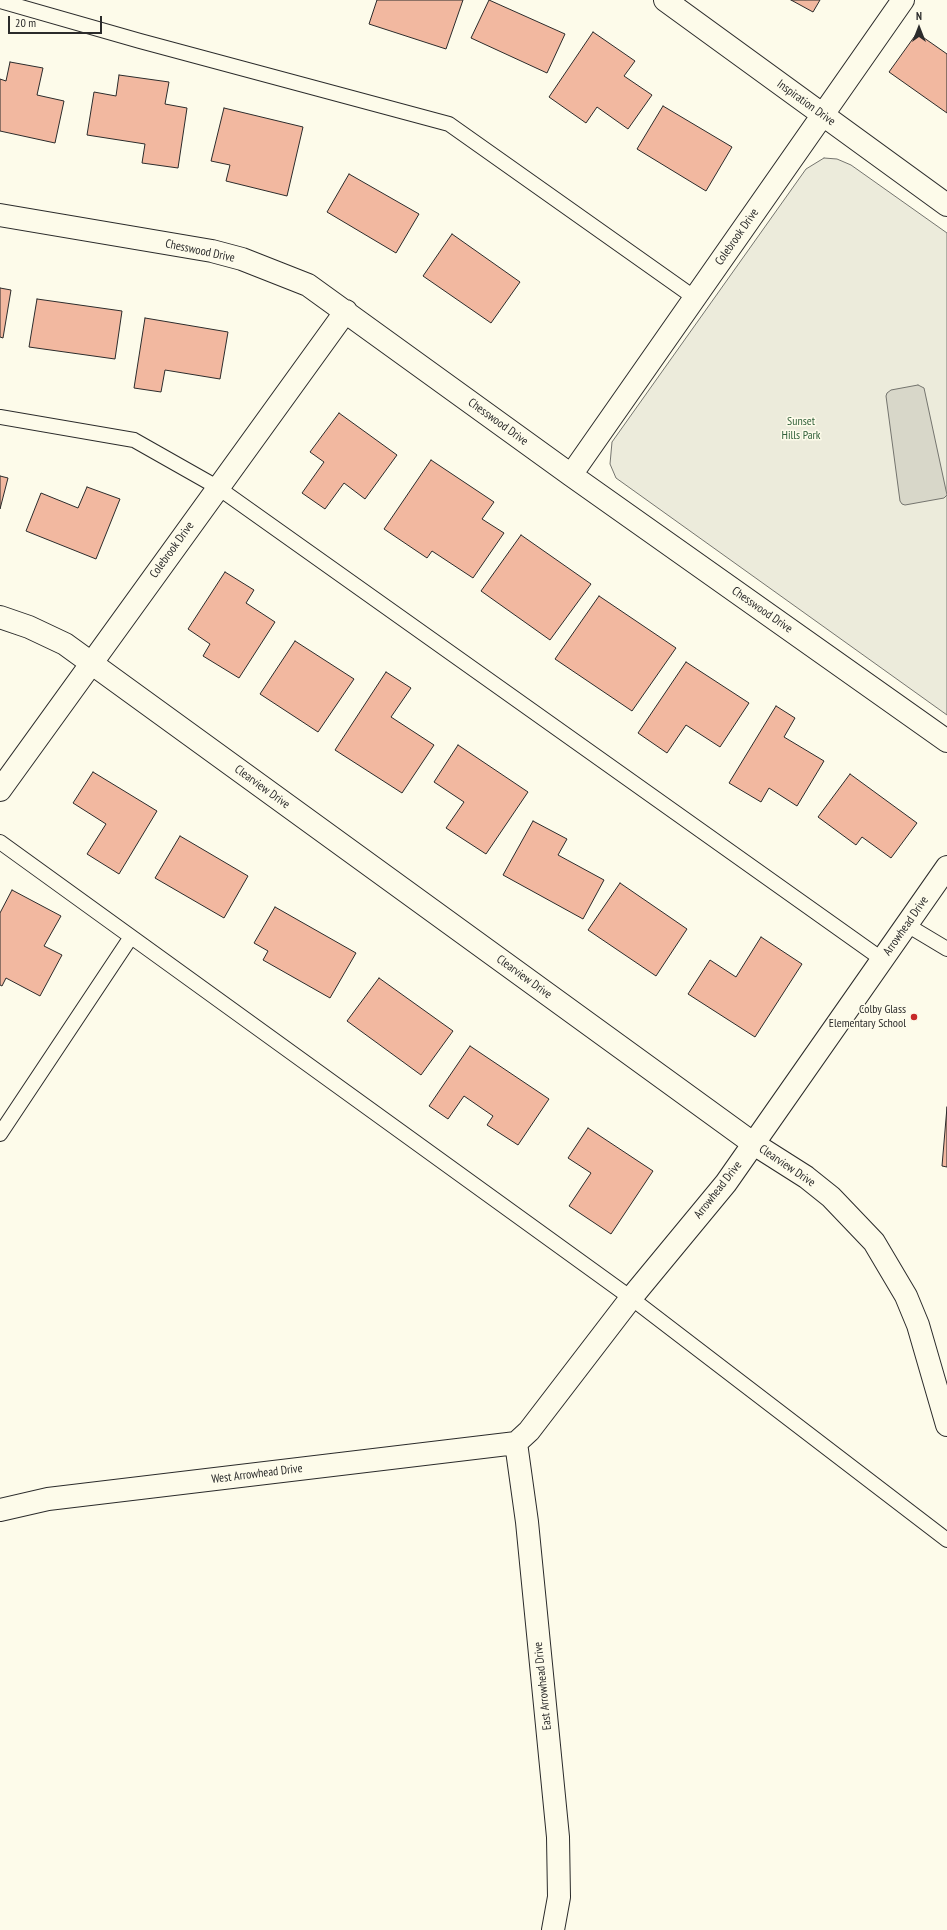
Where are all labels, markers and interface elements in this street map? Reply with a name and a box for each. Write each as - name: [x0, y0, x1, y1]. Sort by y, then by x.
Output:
- scale bar: [10, 8, 104, 34]
- north arrow: [899, 8, 939, 48]
- text: N: [916, 9, 922, 23]
- text: 20 m: [15, 15, 36, 30]
- street label: Inspiration Drive: [774, 77, 838, 129]
- street label: Colebrook Drive: [712, 206, 762, 268]
- street label: Chesswood Drive: [164, 237, 236, 265]
- street label: Chesswood Drive: [465, 395, 531, 449]
- park label: Sunset Hills Park: [781, 415, 821, 443]
- street label: Colebrook Drive: [147, 519, 197, 581]
- street label: Chesswood Drive: [729, 584, 795, 636]
- street label: Clearview Drive: [232, 762, 292, 812]
- street label: Arrowhead Drive: [880, 894, 932, 958]
- street label: Clearview Drive: [494, 952, 554, 1002]
- place label: Colby Glass Elementary School: [829, 1003, 906, 1031]
- marker: Colby Glass Elementary School: [909, 1012, 919, 1022]
- street label: Clearview Drive: [756, 1142, 818, 1190]
- street label: Arrowhead Drive: [691, 1158, 745, 1222]
- street label: West Arrowhead Drive: [211, 1461, 303, 1487]
- street label: East Arrowhead Drive: [531, 1641, 555, 1731]

